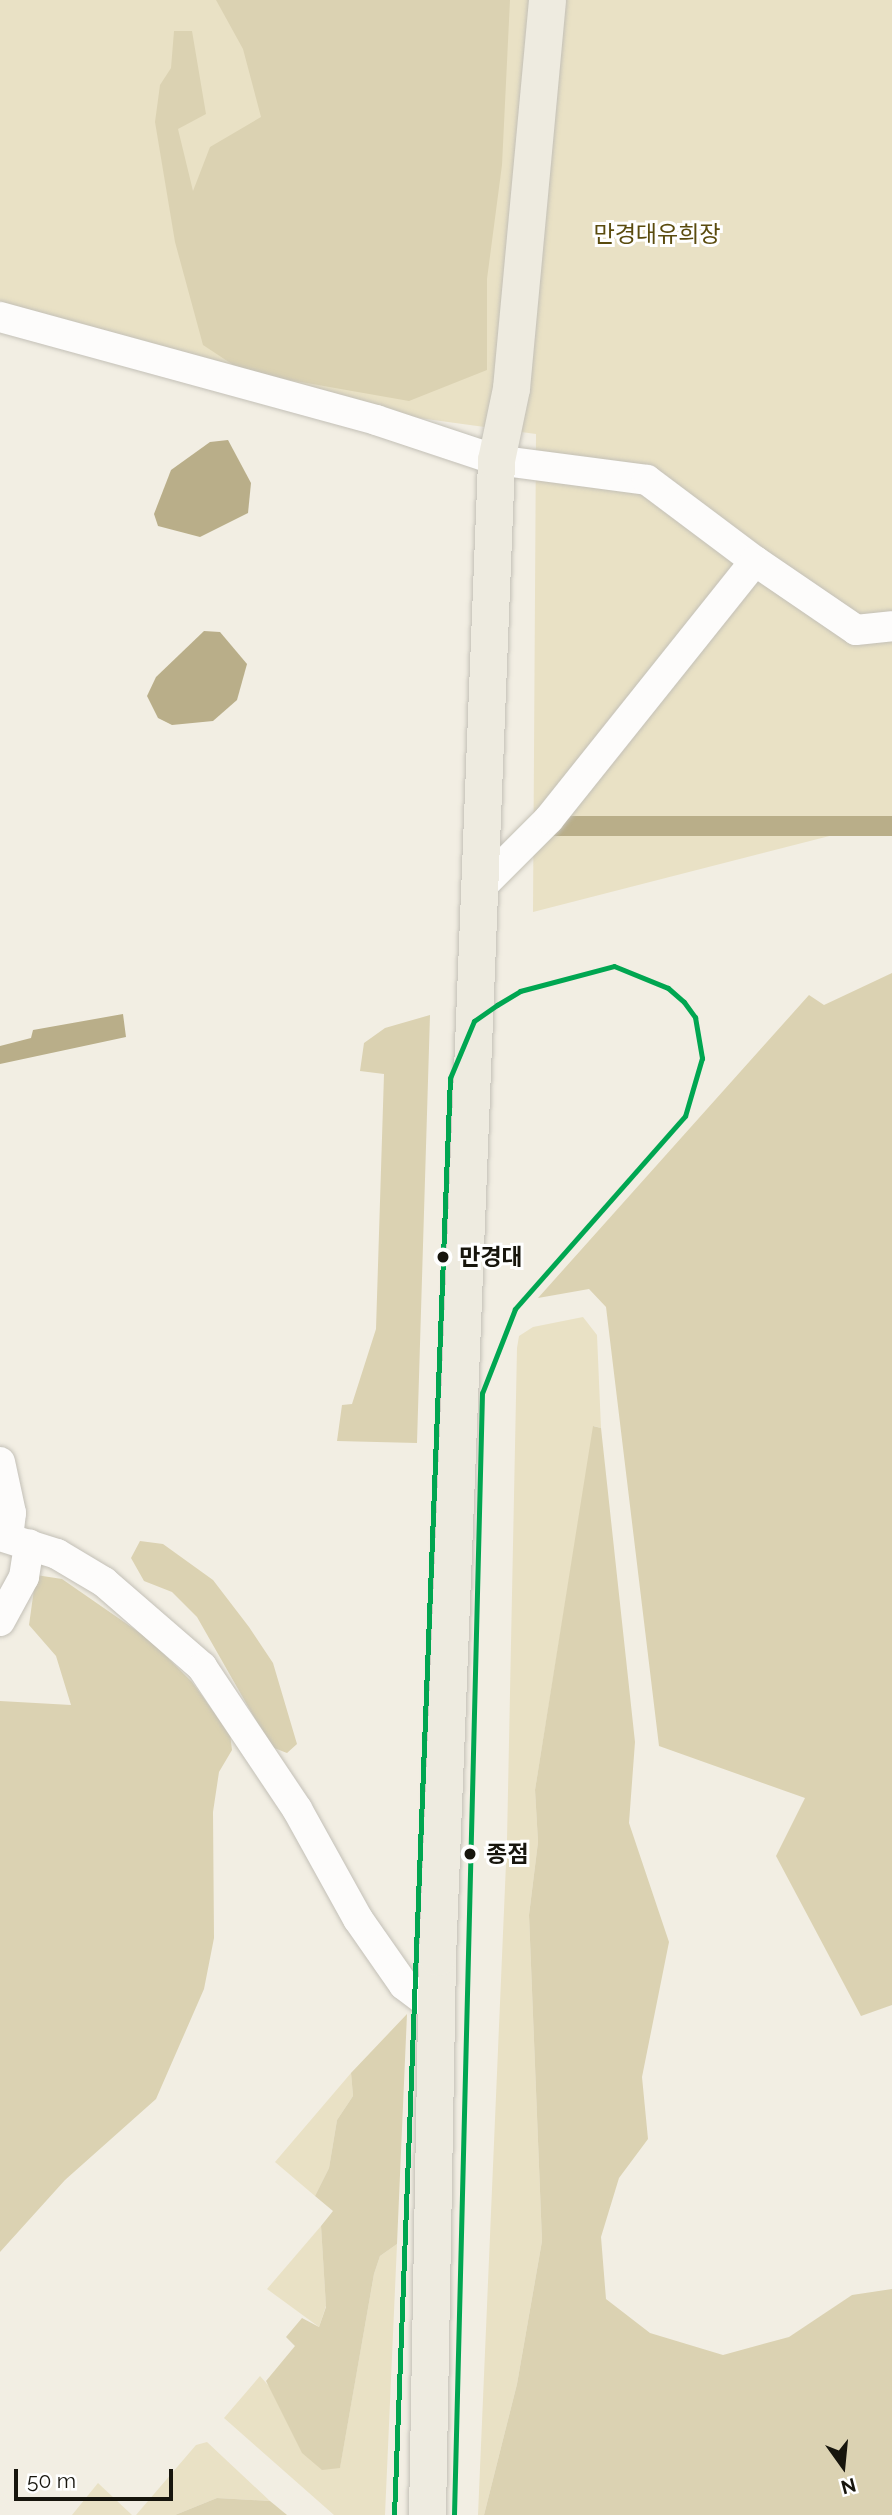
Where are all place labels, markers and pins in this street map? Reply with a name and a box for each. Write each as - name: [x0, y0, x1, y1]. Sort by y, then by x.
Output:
- place label: 만경대: [459, 1243, 522, 1271]
- marker: 만경대: [433, 1247, 453, 1267]
- place label: 종점: [486, 1840, 528, 1868]
- marker: 종점: [460, 1844, 480, 1864]

